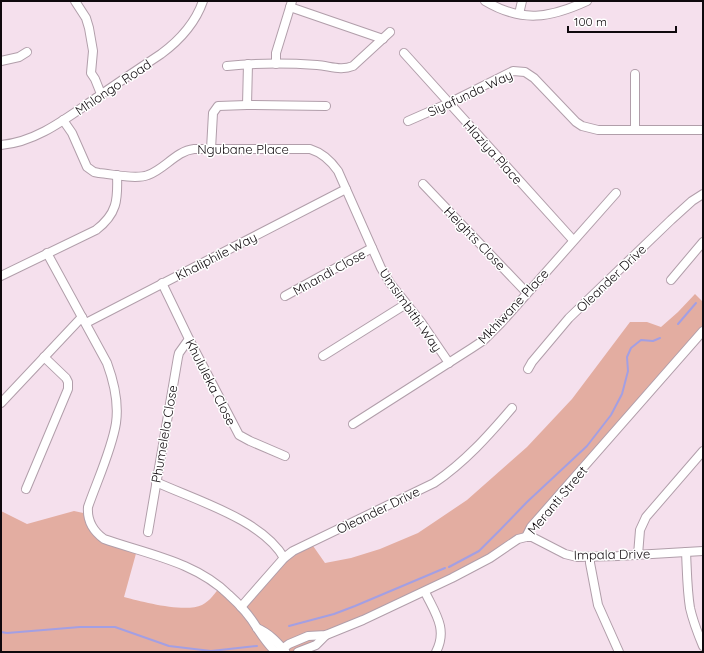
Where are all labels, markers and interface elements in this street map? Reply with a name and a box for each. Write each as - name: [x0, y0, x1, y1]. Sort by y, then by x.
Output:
- scale bar: [568, 8, 676, 34]
- text: 100 m: [574, 14, 607, 29]
- street label: Mhlongo Road: [72, 56, 154, 118]
- street label: Siyafunda Way: [425, 66, 515, 120]
- street label: Hlaziya Place: [460, 117, 526, 187]
- street label: Ngubane Place: [197, 141, 289, 157]
- street label: Heights Close: [441, 203, 509, 273]
- street label: Khaliphile Way: [173, 229, 259, 283]
- street label: Oleander Drive: [573, 241, 649, 315]
- street label: Mnandi Close: [290, 245, 368, 299]
- street label: Umsimbithi Way: [376, 265, 446, 355]
- street label: Mkhiwane Place: [474, 265, 552, 347]
- street label: Khululeka Close: [182, 336, 240, 428]
- street label: Phumelela Close: [148, 384, 180, 484]
- street label: Meranti Street: [524, 462, 590, 538]
- street label: Oleander Drive: [334, 483, 422, 537]
- street label: Impala Drive: [574, 545, 650, 563]

